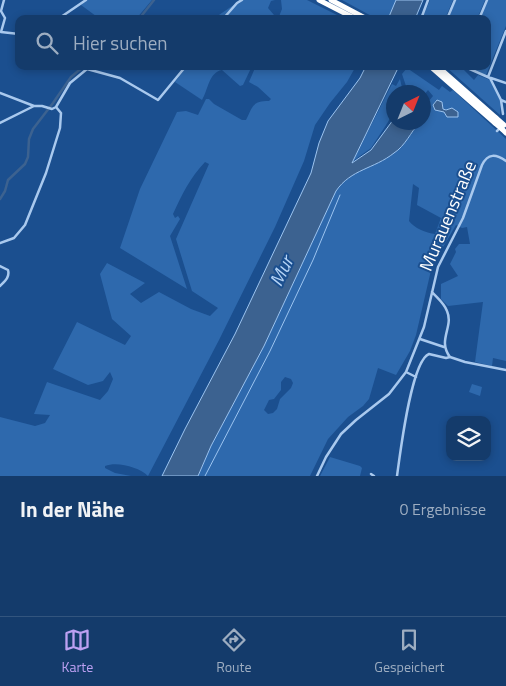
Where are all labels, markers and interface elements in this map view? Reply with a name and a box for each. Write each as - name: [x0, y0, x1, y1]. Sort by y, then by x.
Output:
- search box: [15, 15, 491, 70]
- text: Hier suchen: [73, 28, 168, 57]
- icon: search: [33, 29, 61, 57]
- north arrow: [386, 85, 431, 130]
- street label: Murauenstraße: [412, 156, 483, 275]
- water label: Mur: [261, 249, 301, 291]
- map controls: [446, 416, 491, 461]
- button: layers: [446, 416, 491, 461]
- text: In der Nähe: [20, 493, 125, 525]
- text: 0 Ergebnisse: [399, 497, 486, 521]
- tab: Karte: [61, 626, 93, 677]
- tab: Route: [216, 626, 251, 677]
- tab: Gespeichert: [374, 626, 445, 677]

